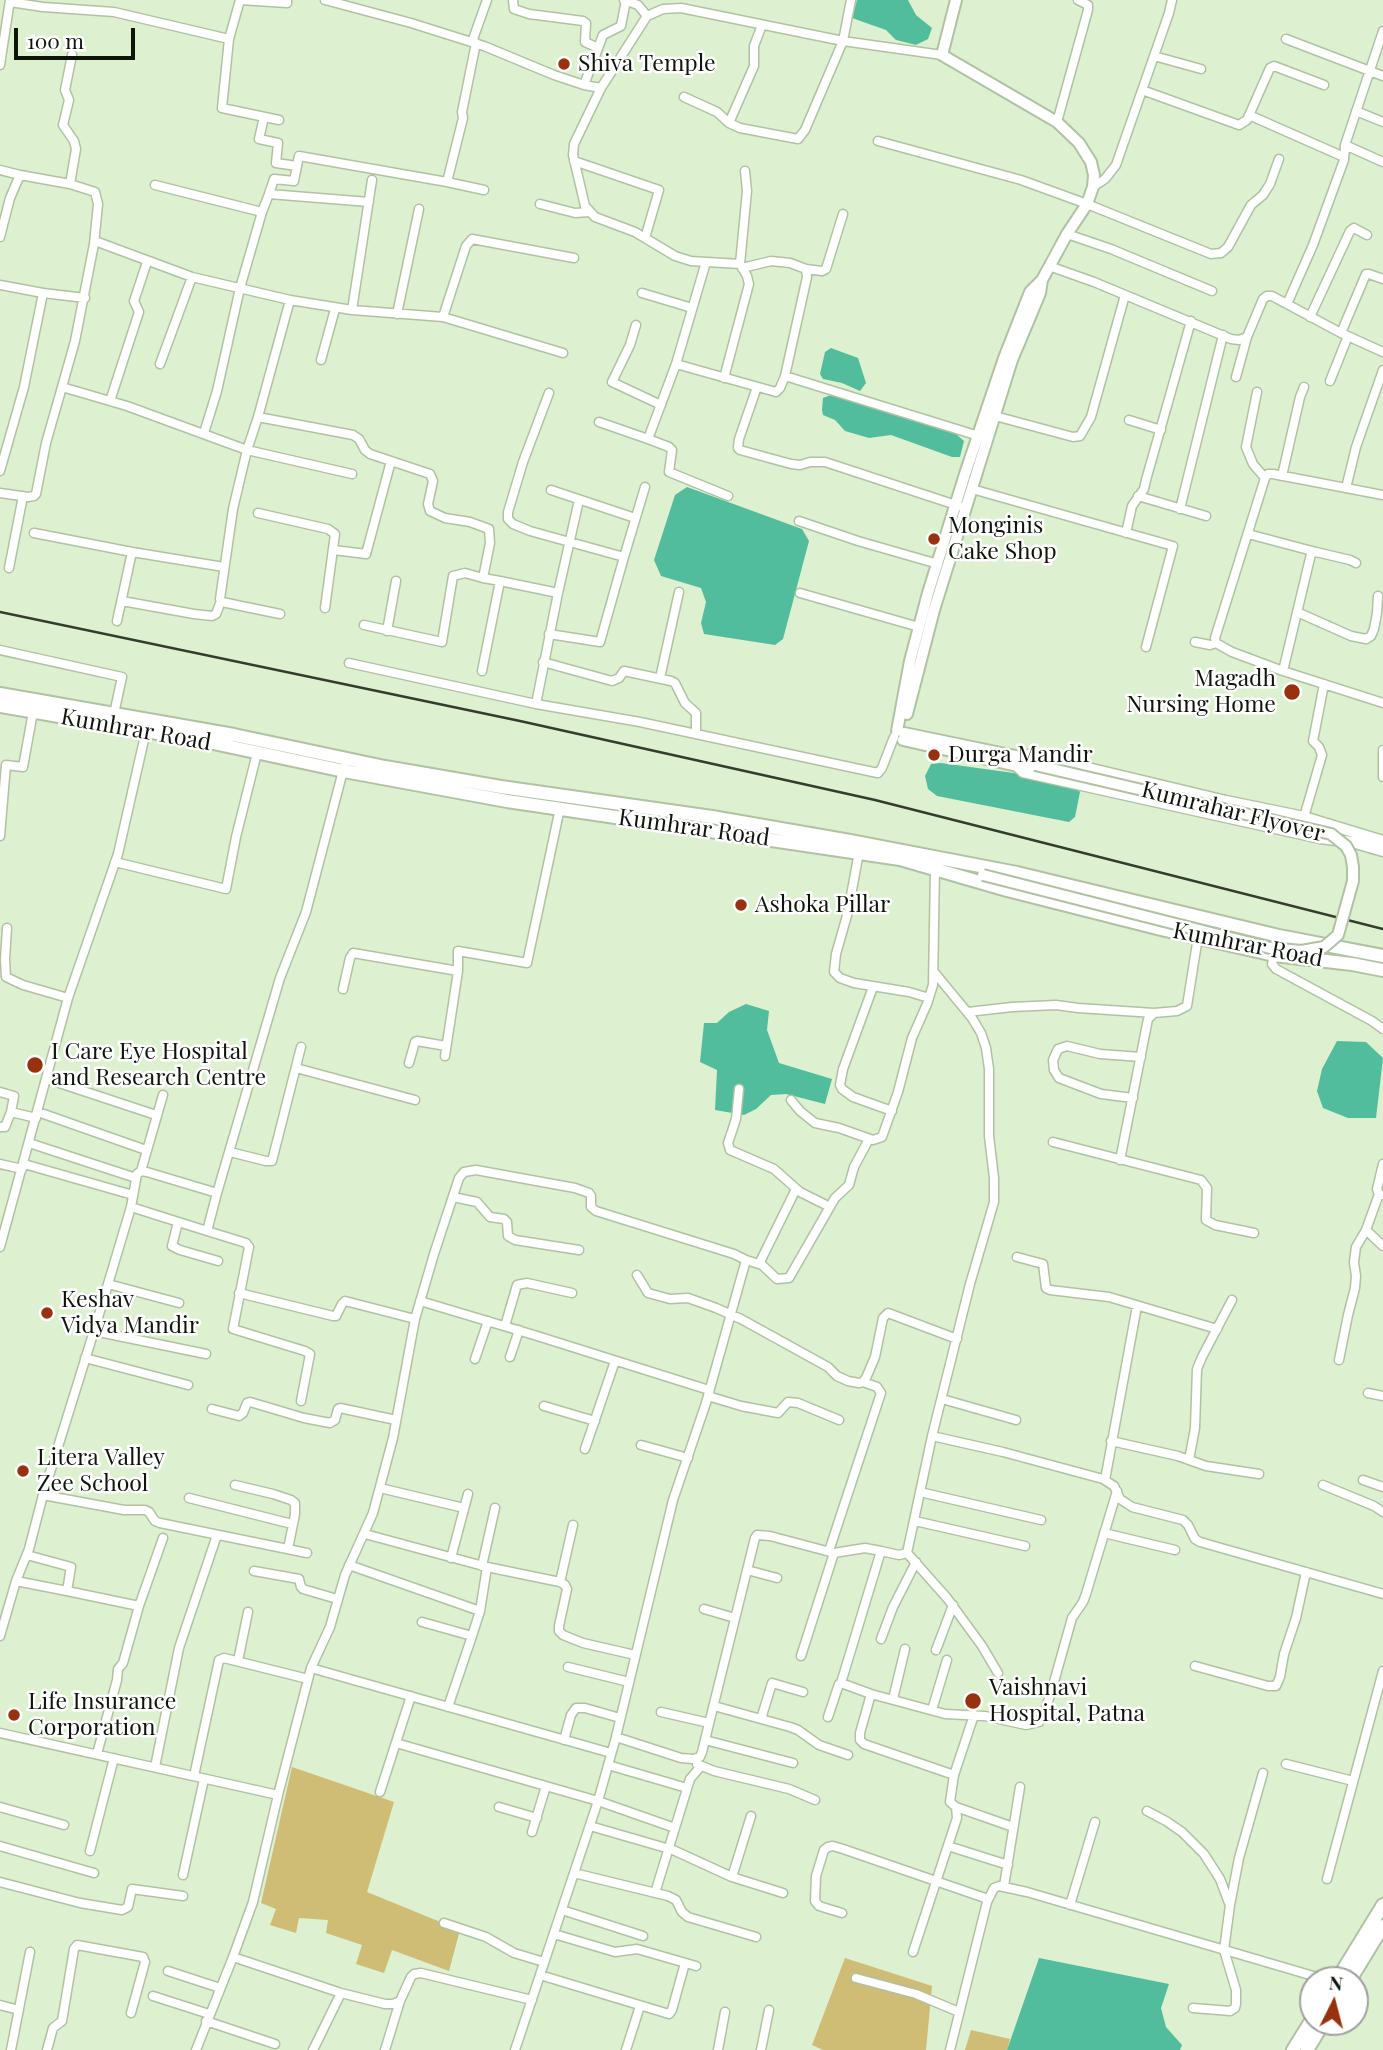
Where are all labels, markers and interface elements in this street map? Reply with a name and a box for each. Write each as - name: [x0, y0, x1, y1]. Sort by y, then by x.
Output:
- scale bar: [18, 14, 138, 58]
- text: 100 m: [27, 26, 84, 54]
- place label: Shiva Temple: [578, 50, 716, 78]
- marker: Shiva Temple: [556, 56, 572, 72]
- place label: Monginis Cake Shop: [948, 512, 1057, 566]
- marker: Monginis Cake Shop: [926, 531, 942, 547]
- place label: Magadh Nursing Home: [1126, 665, 1276, 719]
- marker: Magadh Nursing Home: [1282, 682, 1302, 702]
- street label: Kumhrar Road: [59, 703, 213, 757]
- place label: Durga Mandir: [948, 741, 1093, 769]
- marker: Durga Mandir: [926, 747, 942, 763]
- street label: Kumrahar Flyover: [1139, 776, 1327, 848]
- street label: Kumhrar Road: [617, 804, 771, 852]
- place label: Ashoka Pillar: [755, 891, 890, 919]
- marker: Ashoka Pillar: [733, 897, 749, 913]
- street label: Kumhrar Road: [1171, 917, 1325, 973]
- place label: I Care Eye Hospital and Research Centre: [51, 1038, 266, 1092]
- marker: I Care Eye Hospital and Research Centre: [25, 1055, 45, 1075]
- place label: Keshav Vidya Mandir: [61, 1286, 199, 1340]
- marker: Keshav Vidya Mandir: [39, 1305, 55, 1321]
- place label: Litera Valley Zee School: [37, 1444, 165, 1498]
- marker: Litera Valley Zee School: [15, 1463, 31, 1479]
- place label: Vaishnavi Hospital, Patna: [989, 1674, 1145, 1728]
- place label: Life Insurance Corporation: [28, 1688, 176, 1742]
- marker: Vaishnavi Hospital, Patna: [963, 1691, 983, 1711]
- marker: Life Insurance Corporation: [6, 1707, 22, 1723]
- north arrow: [1299, 1966, 1369, 2036]
- text: N: [1328, 1968, 1344, 1996]

